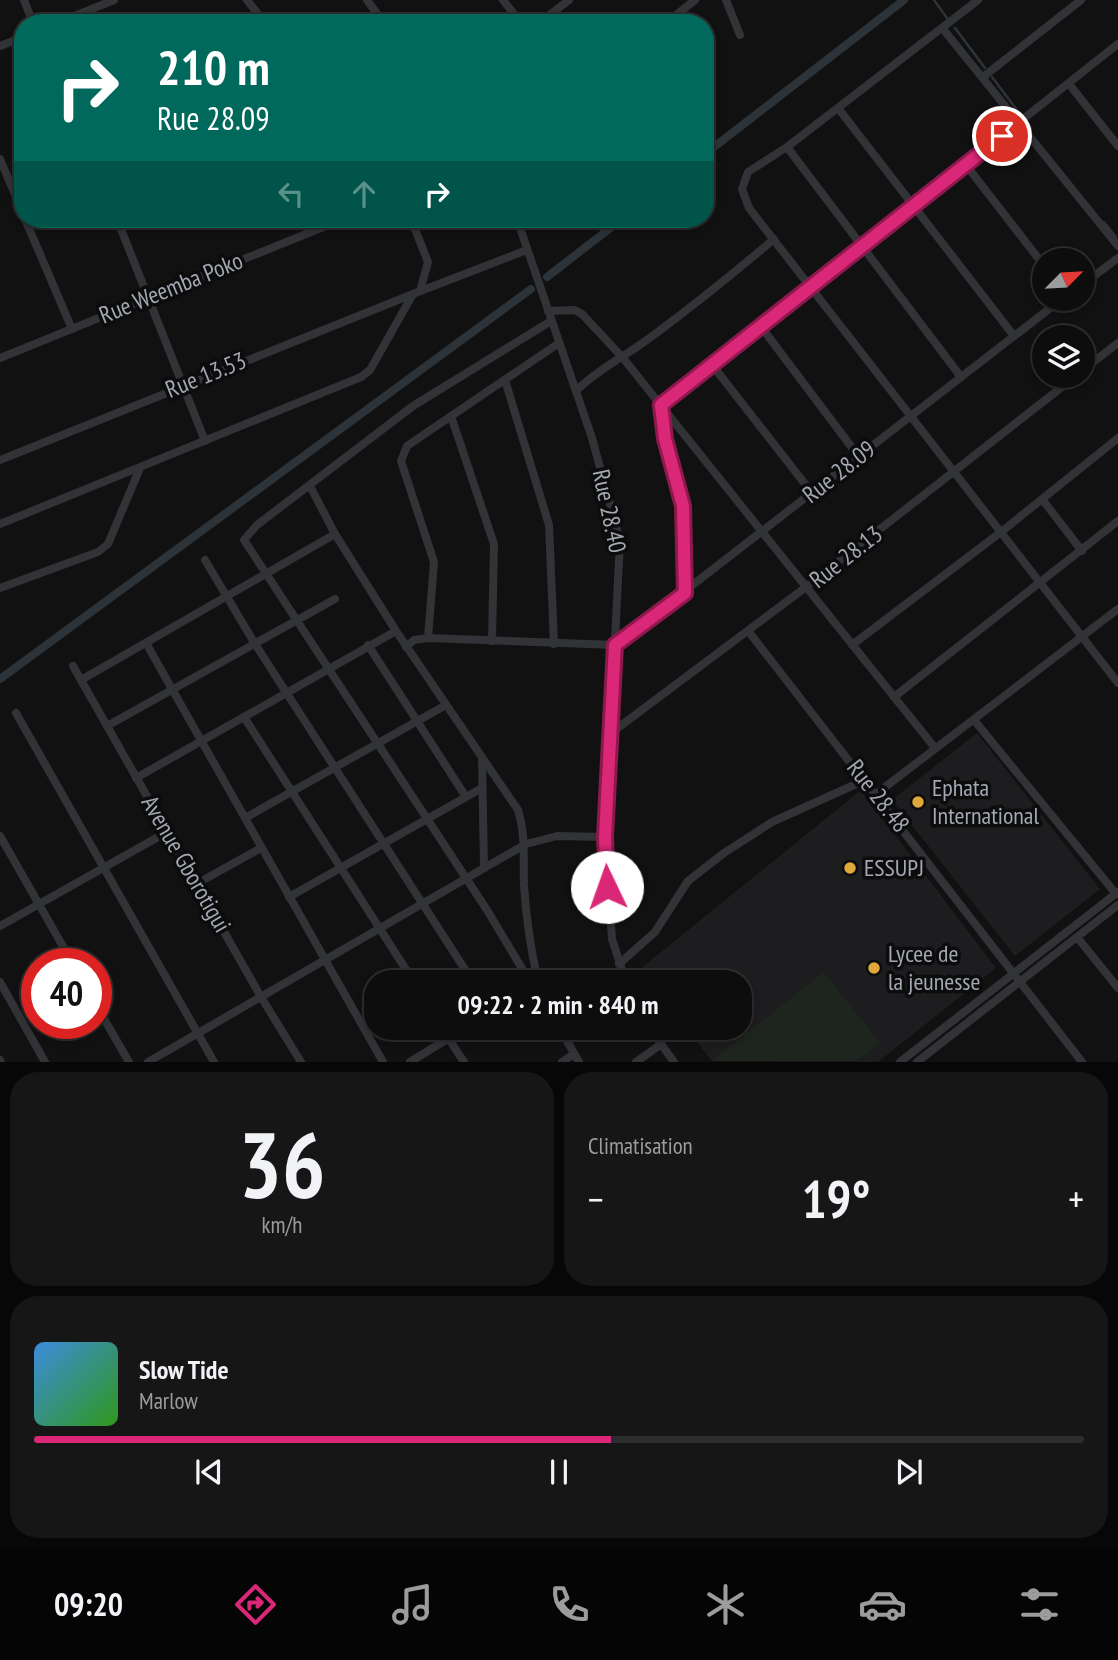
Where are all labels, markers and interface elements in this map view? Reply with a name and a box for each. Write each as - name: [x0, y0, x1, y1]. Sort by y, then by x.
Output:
- text: 210 m: [157, 35, 270, 99]
- icon: right: [42, 42, 133, 133]
- text: Rue 28.09: [157, 97, 270, 139]
- pin: [972, 106, 1032, 166]
- icon: arrive: [983, 117, 1021, 155]
- icon: left: [272, 175, 310, 213]
- icon: ahead: [345, 175, 383, 213]
- icon: right: [418, 175, 456, 213]
- street label: Rue Weemba Poko: [94, 245, 247, 330]
- north arrow: [1032, 248, 1096, 312]
- map controls: [1032, 248, 1095, 388]
- button: layers: [1032, 325, 1095, 388]
- street label: Rue 13.53: [161, 344, 251, 405]
- street label: Rue 28.09: [796, 433, 881, 510]
- street label: Rue 28.40: [586, 466, 633, 555]
- street label: Rue 28.13: [803, 518, 888, 595]
- street label: Rue 28.48: [840, 753, 917, 838]
- place label: Ephata International: [932, 772, 1039, 831]
- street label: Avenue Gborotigui: [135, 790, 238, 938]
- marker: Ephata International: [910, 794, 926, 810]
- position arrow: [570, 850, 644, 924]
- place label: ESSUPJ: [864, 852, 924, 883]
- marker: ESSUPJ: [842, 860, 858, 876]
- place label: Lycee de la jeunesse: [888, 938, 980, 997]
- speed limit sign: 40: [21, 948, 112, 1039]
- marker: Lycee de la jeunesse: [866, 960, 882, 976]
- text: 09:22 · 2 min · 840 m: [458, 988, 658, 1021]
- text: 36: [239, 1105, 326, 1223]
- text: Climatisation: [588, 1131, 693, 1160]
- text: 19°: [802, 1165, 870, 1232]
- text: −: [588, 1174, 604, 1223]
- text: +: [1068, 1174, 1084, 1223]
- text: km/h: [262, 1210, 302, 1239]
- text: Slow Tide: [139, 1353, 229, 1386]
- text: Marlow: [139, 1386, 198, 1415]
- icon: previous: [190, 1453, 228, 1491]
- icon: pause: [540, 1453, 578, 1491]
- icon: next: [890, 1453, 928, 1491]
- icon: directions: [231, 1580, 280, 1629]
- icon: music: [388, 1580, 437, 1629]
- icon: phone: [545, 1580, 594, 1629]
- icon: climate: [701, 1580, 750, 1629]
- icon: car: [858, 1580, 907, 1629]
- icon: filters: [1015, 1580, 1064, 1629]
- text: 09:20: [54, 1583, 123, 1625]

